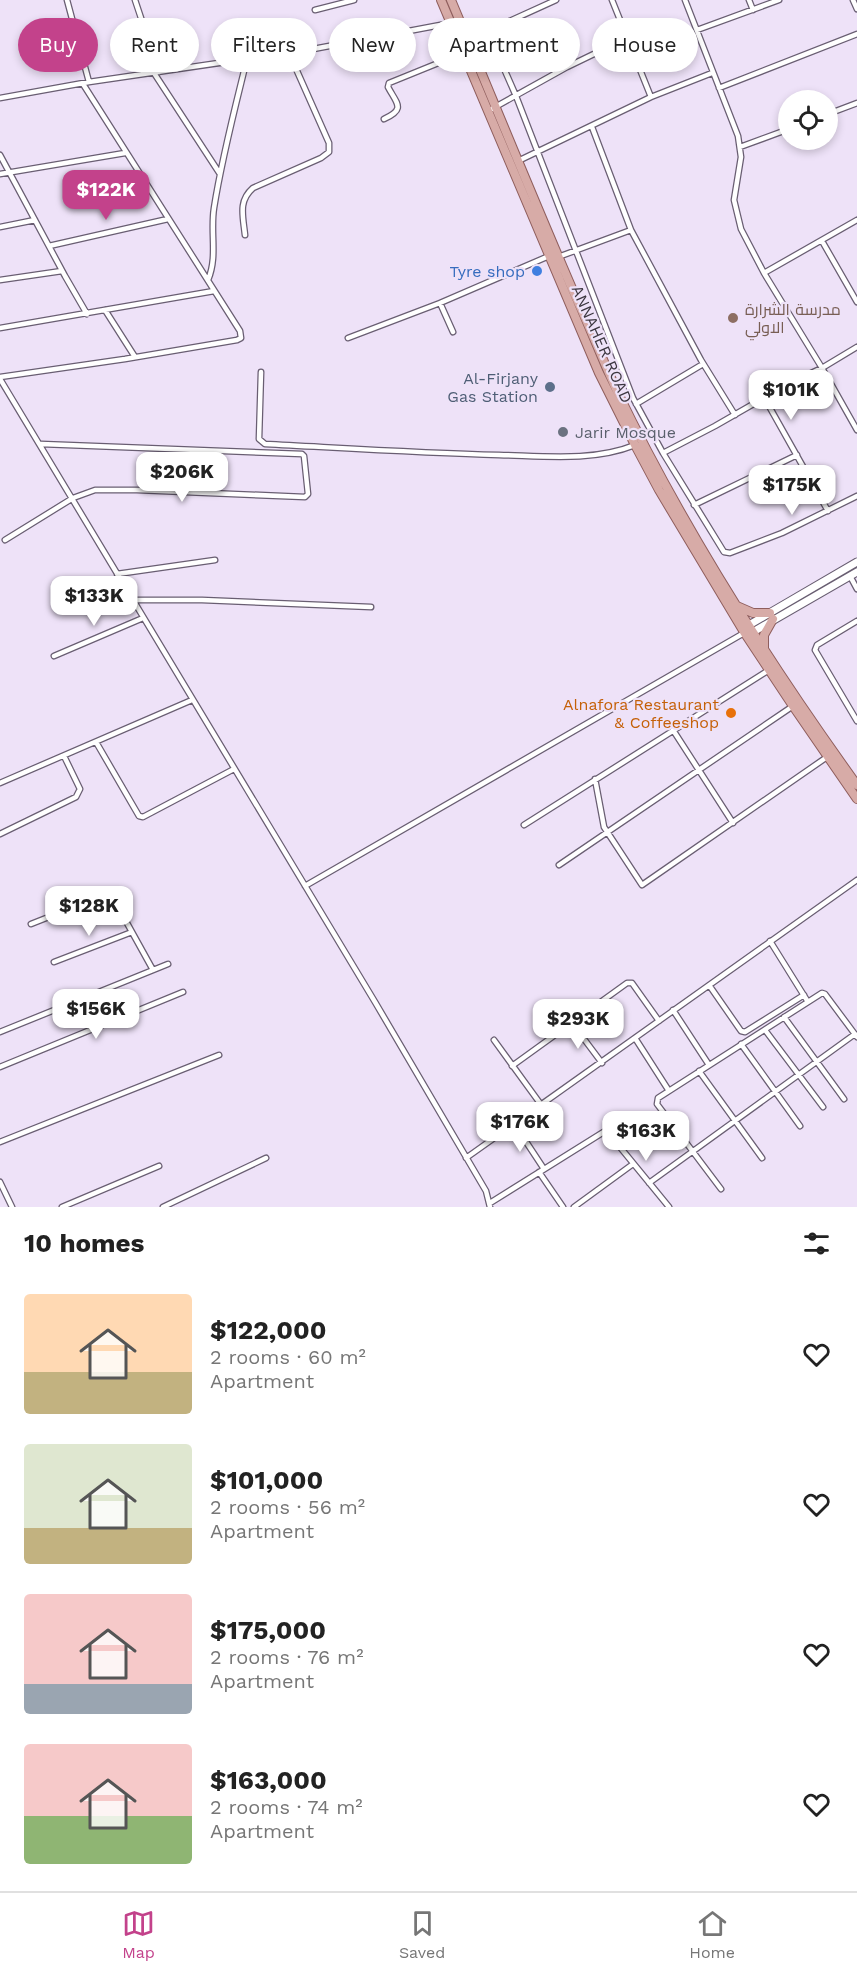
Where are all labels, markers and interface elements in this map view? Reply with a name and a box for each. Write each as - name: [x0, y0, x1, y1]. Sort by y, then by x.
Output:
- chip: Buy: [18, 18, 98, 72]
- chip: Rent: [110, 18, 199, 72]
- chip: Filters: [211, 18, 317, 72]
- chip: New: [329, 18, 416, 72]
- chip: Apartment: [428, 18, 580, 72]
- chip: House: [592, 18, 698, 72]
- map controls: [778, 90, 838, 150]
- button: locate: [778, 90, 838, 150]
- pin: $122K: [64, 170, 148, 221]
- text: $122K: [76, 177, 136, 201]
- place label: Tyre shop: [449, 262, 525, 281]
- marker: Tyre shop: [530, 264, 544, 278]
- street label: ANNAHER ROAD: [568, 282, 636, 406]
- place label: مدرسة الشرارة الاولي: [745, 300, 841, 341]
- marker: مدرسة الشرارة الاولي: [726, 311, 740, 325]
- place label: Al-Firjany Gas Station: [447, 369, 539, 406]
- pin: $101K: [749, 370, 833, 421]
- text: $101K: [763, 377, 819, 401]
- marker: Al-Firjany Gas Station: [543, 380, 557, 394]
- place label: Jarir Mosque: [575, 423, 676, 442]
- marker: Jarir Mosque: [556, 425, 570, 439]
- pin: $206K: [140, 452, 224, 503]
- text: $206K: [150, 459, 214, 483]
- pin: $175K: [750, 465, 834, 516]
- text: $175K: [763, 472, 821, 496]
- pin: $133K: [52, 576, 136, 627]
- text: $133K: [64, 583, 124, 607]
- place label: Alnafora Restaurant & Coffeeshop: [563, 695, 719, 732]
- marker: Alnafora Restaurant & Coffeeshop: [724, 706, 738, 720]
- pin: $128K: [47, 886, 131, 937]
- text: $128K: [59, 893, 119, 917]
- pin: $156K: [54, 989, 138, 1040]
- text: $156K: [66, 996, 126, 1020]
- pin: $293K: [536, 999, 620, 1050]
- text: $293K: [547, 1006, 609, 1030]
- pin: $176K: [478, 1102, 562, 1153]
- text: $176K: [490, 1109, 550, 1133]
- pin: $163K: [604, 1111, 688, 1162]
- text: $163K: [616, 1118, 676, 1142]
- icon: filters: [800, 1227, 833, 1260]
- text: 10 homes: [24, 1228, 144, 1258]
- text: $122,000: [210, 1315, 326, 1345]
- icon: home: [72, 1318, 144, 1390]
- icon: heart: [800, 1338, 833, 1371]
- text: 2 rooms · 60 m²: [210, 1345, 366, 1369]
- text: Apartment: [210, 1369, 314, 1393]
- text: $101,000: [210, 1465, 323, 1495]
- icon: home: [72, 1468, 144, 1540]
- icon: heart: [800, 1488, 833, 1521]
- text: 2 rooms · 56 m²: [210, 1495, 365, 1519]
- text: Apartment: [210, 1519, 314, 1543]
- text: $175,000: [210, 1615, 326, 1645]
- icon: home: [72, 1618, 144, 1690]
- icon: heart: [800, 1638, 833, 1671]
- text: 2 rooms · 76 m²: [210, 1645, 363, 1669]
- text: Apartment: [210, 1669, 314, 1693]
- text: $163,000: [210, 1765, 327, 1795]
- icon: home: [72, 1768, 144, 1840]
- icon: heart: [800, 1788, 833, 1821]
- text: 2 rooms · 74 m²: [210, 1795, 363, 1819]
- text: Apartment: [210, 1819, 314, 1843]
- tab: Map: [122, 1907, 155, 1962]
- tab: Saved: [399, 1907, 445, 1962]
- tab: Home: [689, 1907, 735, 1962]

